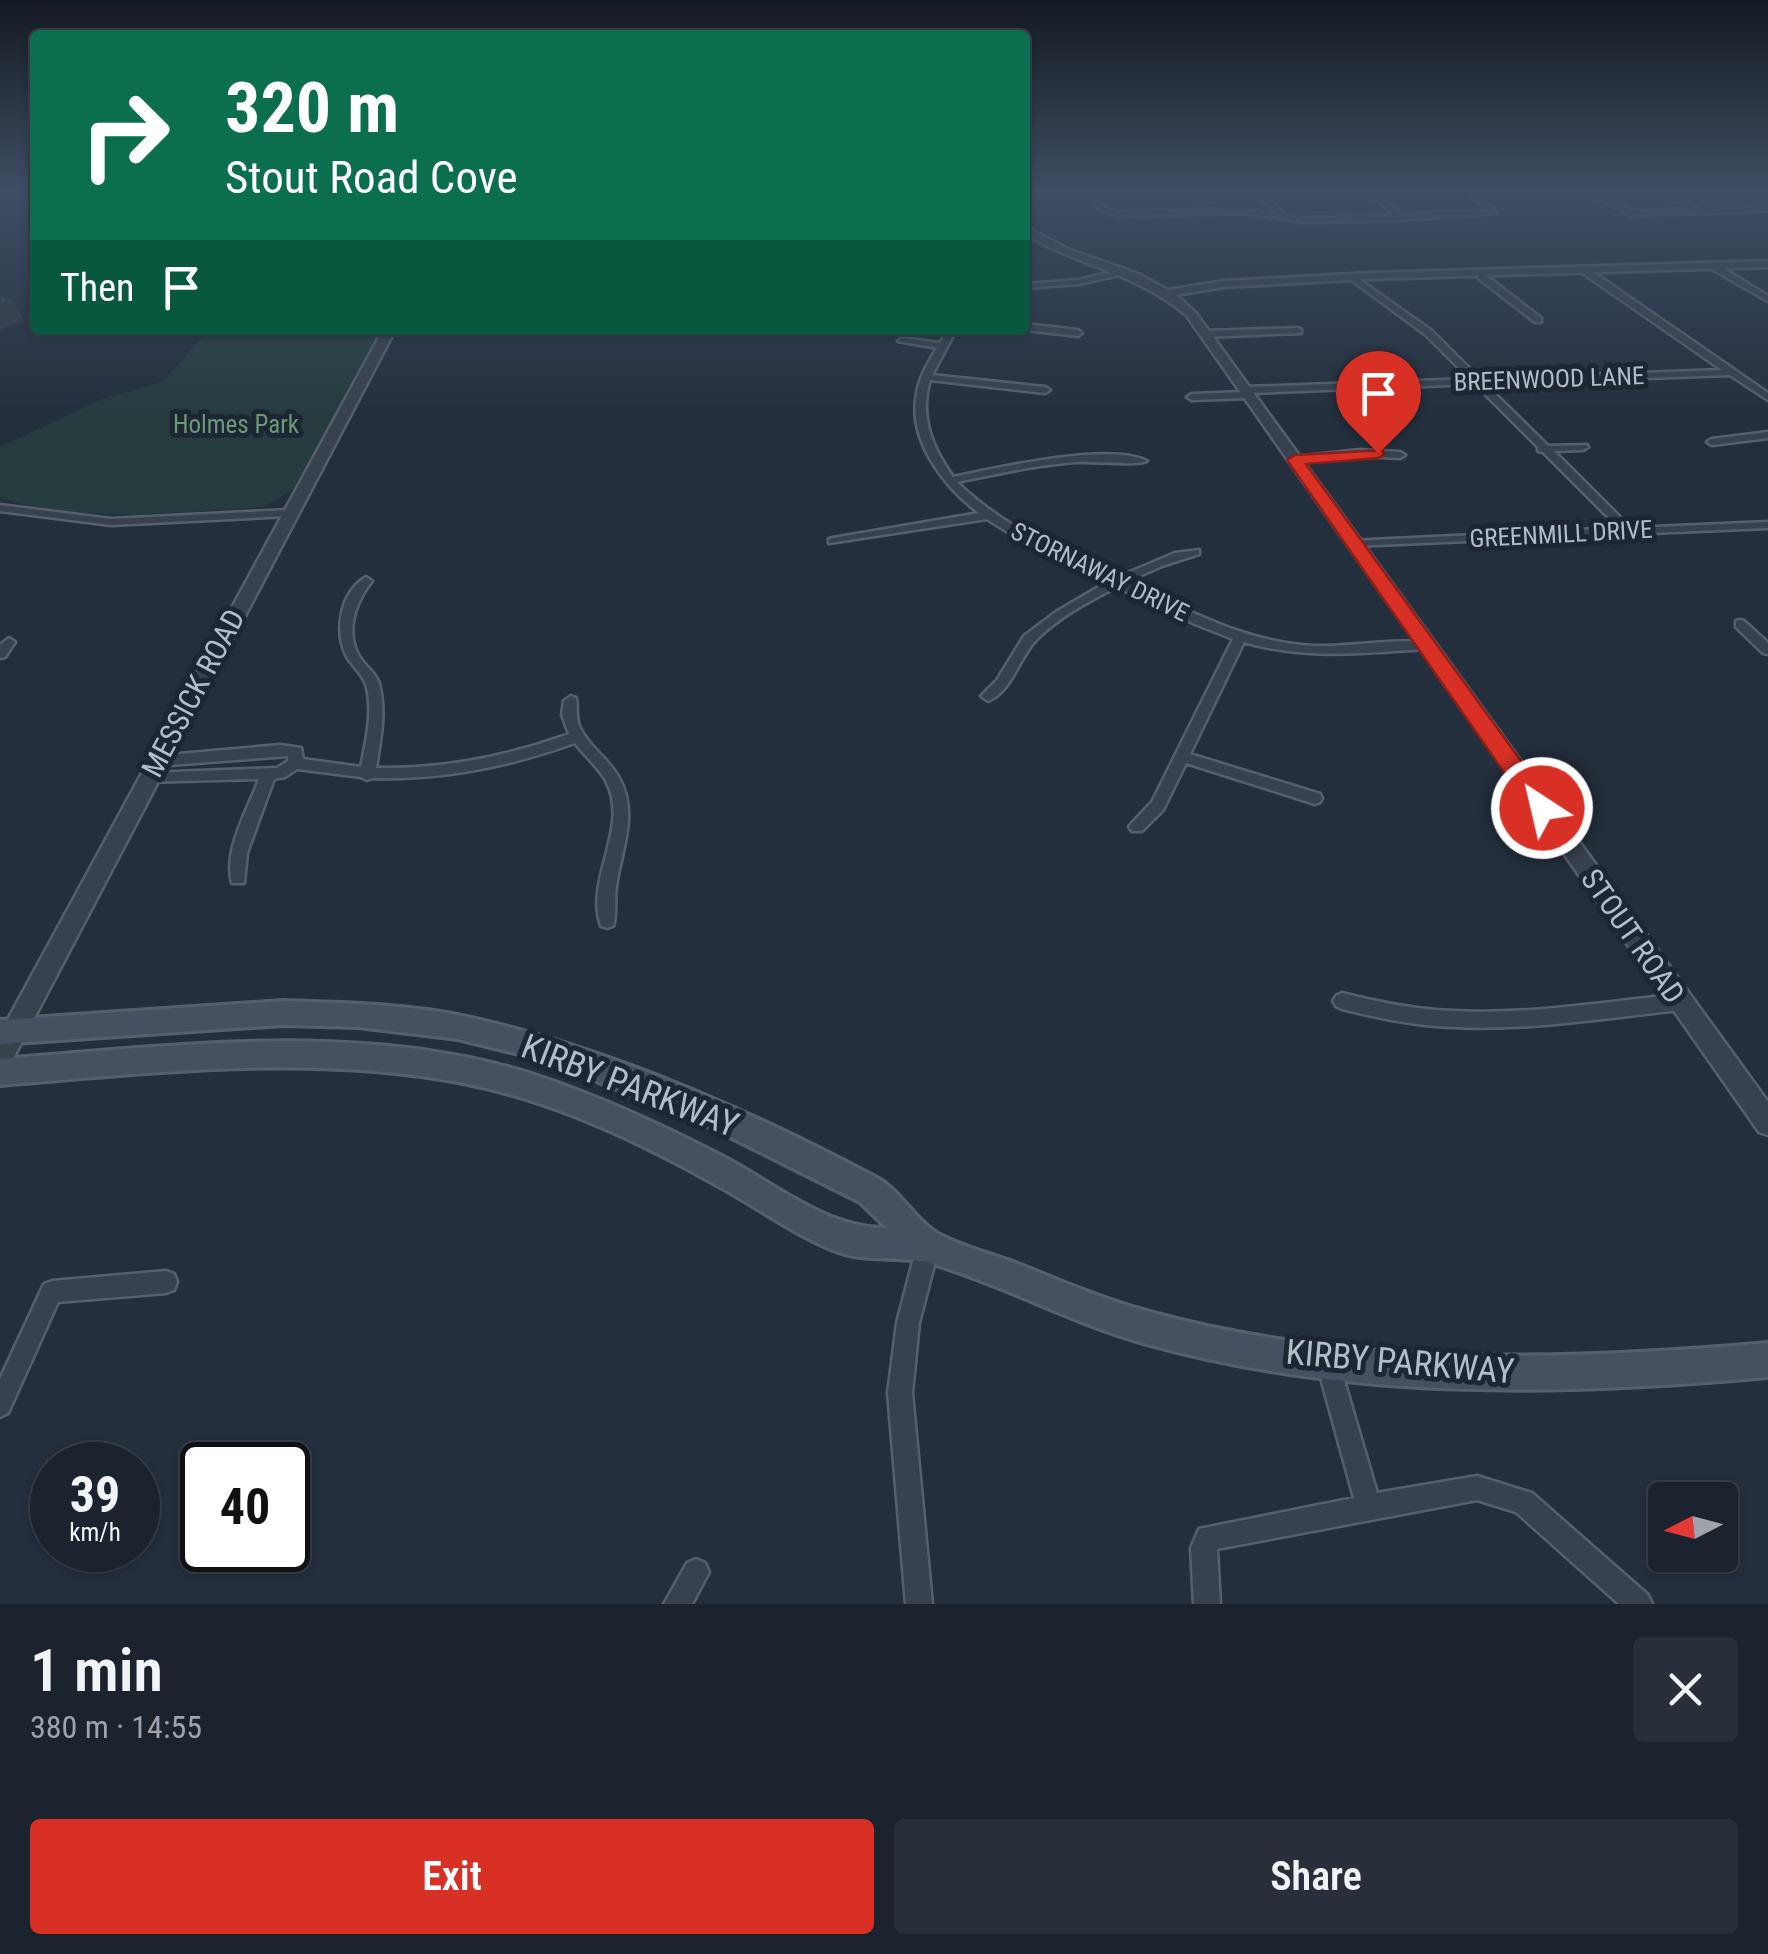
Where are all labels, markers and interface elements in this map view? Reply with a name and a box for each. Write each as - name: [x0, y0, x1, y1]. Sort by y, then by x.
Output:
- text: 320 m: [225, 67, 399, 149]
- icon: right: [60, 70, 190, 200]
- text: Stout Road Cove: [225, 151, 518, 204]
- icon: arrive: [154, 260, 209, 315]
- text: Then: [60, 266, 134, 310]
- pin: [1336, 351, 1421, 454]
- street label: BREENWOOD LANE: [1453, 361, 1645, 397]
- icon: arrive: [1351, 366, 1406, 421]
- park label: Holmes Park: [173, 410, 300, 439]
- street label: GREENMILL DRIVE: [1469, 515, 1653, 553]
- street label: STORNAWAY DRIVE: [1006, 516, 1194, 628]
- street label: MESSICK ROAD: [134, 603, 252, 783]
- position arrow: [1490, 756, 1594, 860]
- street label: STOUT ROAD: [1574, 862, 1692, 1010]
- street label: KIRBY PARKWAY: [516, 1026, 744, 1146]
- street label: KIRBY PARKWAY: [1284, 1332, 1516, 1392]
- speed limit sign: 40: [180, 1442, 310, 1572]
- text: 39: [70, 1466, 120, 1524]
- north arrow: [1648, 1482, 1738, 1572]
- map controls: [1648, 1482, 1738, 1572]
- text: km/h: [69, 1518, 121, 1547]
- text: 1 min: [30, 1635, 163, 1706]
- button: close: [1633, 1637, 1738, 1742]
- text: 380 m · 14:55: [30, 1708, 202, 1746]
- button: Exit: [30, 1819, 874, 1934]
- button: Share: [894, 1819, 1738, 1934]

